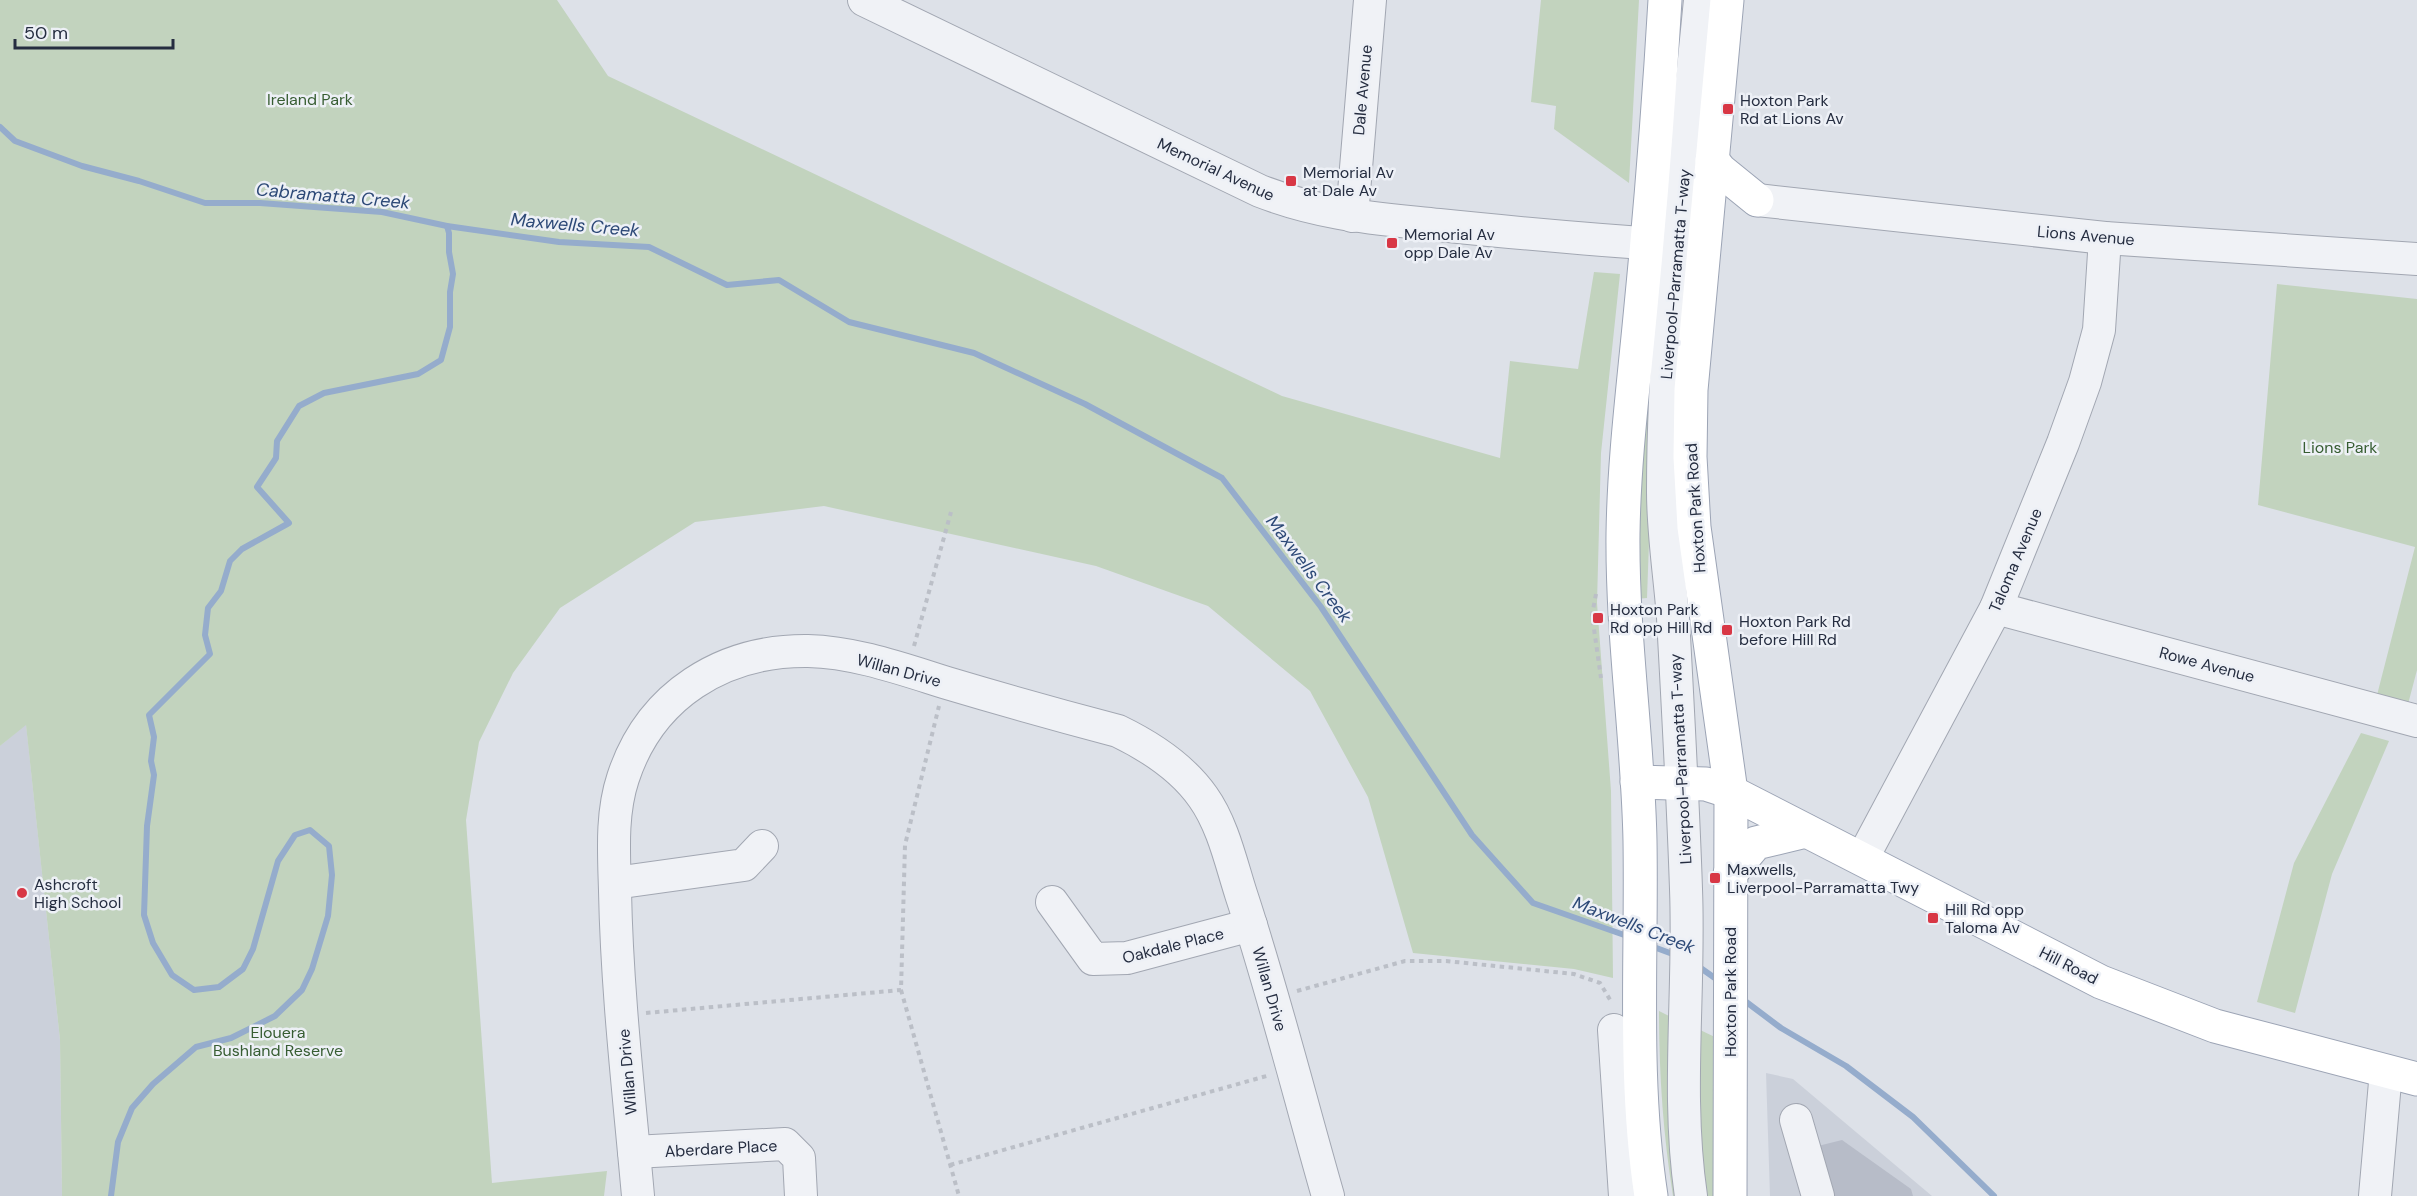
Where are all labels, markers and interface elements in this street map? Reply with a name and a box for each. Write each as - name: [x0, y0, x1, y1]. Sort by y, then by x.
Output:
- scale bar: [15, 12, 172, 50]
- text: 50 m: [24, 21, 68, 45]
- street label: Dale Avenue: [1348, 44, 1377, 136]
- park label: Ireland Park: [267, 89, 353, 110]
- place label: Hoxton Park Rd at Lions Av: [1740, 90, 1844, 129]
- marker: Hoxton Park Rd at Lions Av: [1721, 102, 1735, 116]
- street label: Memorial Avenue: [1154, 133, 1278, 206]
- place label: Memorial Av at Dale Av: [1303, 162, 1394, 201]
- street label: Liverpool–Parramatta T-way: [1656, 168, 1695, 380]
- marker: Memorial Av at Dale Av: [1284, 174, 1298, 188]
- water label: Cabramatta Creek: [255, 177, 412, 215]
- water label: Maxwells Creek: [510, 207, 641, 243]
- street label: Lions Avenue: [2036, 221, 2135, 250]
- place label: Memorial Av opp Dale Av: [1404, 224, 1495, 263]
- marker: Memorial Av opp Dale Av: [1385, 236, 1399, 250]
- park label: Lions Park: [2303, 437, 2377, 458]
- street label: Hoxton Park Road: [1680, 442, 1711, 574]
- street label: Taloma Avenue: [1984, 505, 2047, 615]
- water label: Maxwells Creek: [1261, 510, 1358, 628]
- place label: Hoxton Park Rd opp Hill Rd: [1610, 599, 1712, 638]
- marker: Hoxton Park Rd opp Hill Rd: [1591, 611, 1605, 625]
- place label: Hoxton Park Rd before Hill Rd: [1739, 611, 1851, 650]
- marker: Hoxton Park Rd before Hill Rd: [1720, 623, 1734, 637]
- street label: Rowe Avenue: [2157, 642, 2257, 687]
- street label: Willan Drive: [854, 649, 943, 692]
- street label: Liverpool–Parramatta T-way: [1664, 653, 1697, 865]
- place label: Maxwells, Liverpool-Parramatta Twy: [1727, 859, 1919, 898]
- marker: Maxwells, Liverpool-Parramatta Twy: [1708, 871, 1722, 885]
- place label: Ashcroft High School: [34, 874, 121, 913]
- marker: Ashcroft High School: [15, 886, 29, 900]
- water label: Maxwells Creek: [1569, 891, 1699, 960]
- place label: Hill Rd opp Taloma Av: [1945, 899, 2024, 938]
- marker: Hill Rd opp Taloma Av: [1926, 911, 1940, 925]
- street label: Oakdale Place: [1120, 923, 1226, 968]
- street label: Hoxton Park Road: [1720, 927, 1741, 1057]
- street label: Hill Road: [2036, 942, 2102, 989]
- street label: Willan Drive: [1248, 945, 1292, 1034]
- park label: Elouera Bushland Reserve: [213, 1022, 343, 1061]
- street label: Willan Drive: [613, 1028, 642, 1116]
- street label: Aberdare Place: [664, 1135, 778, 1162]

